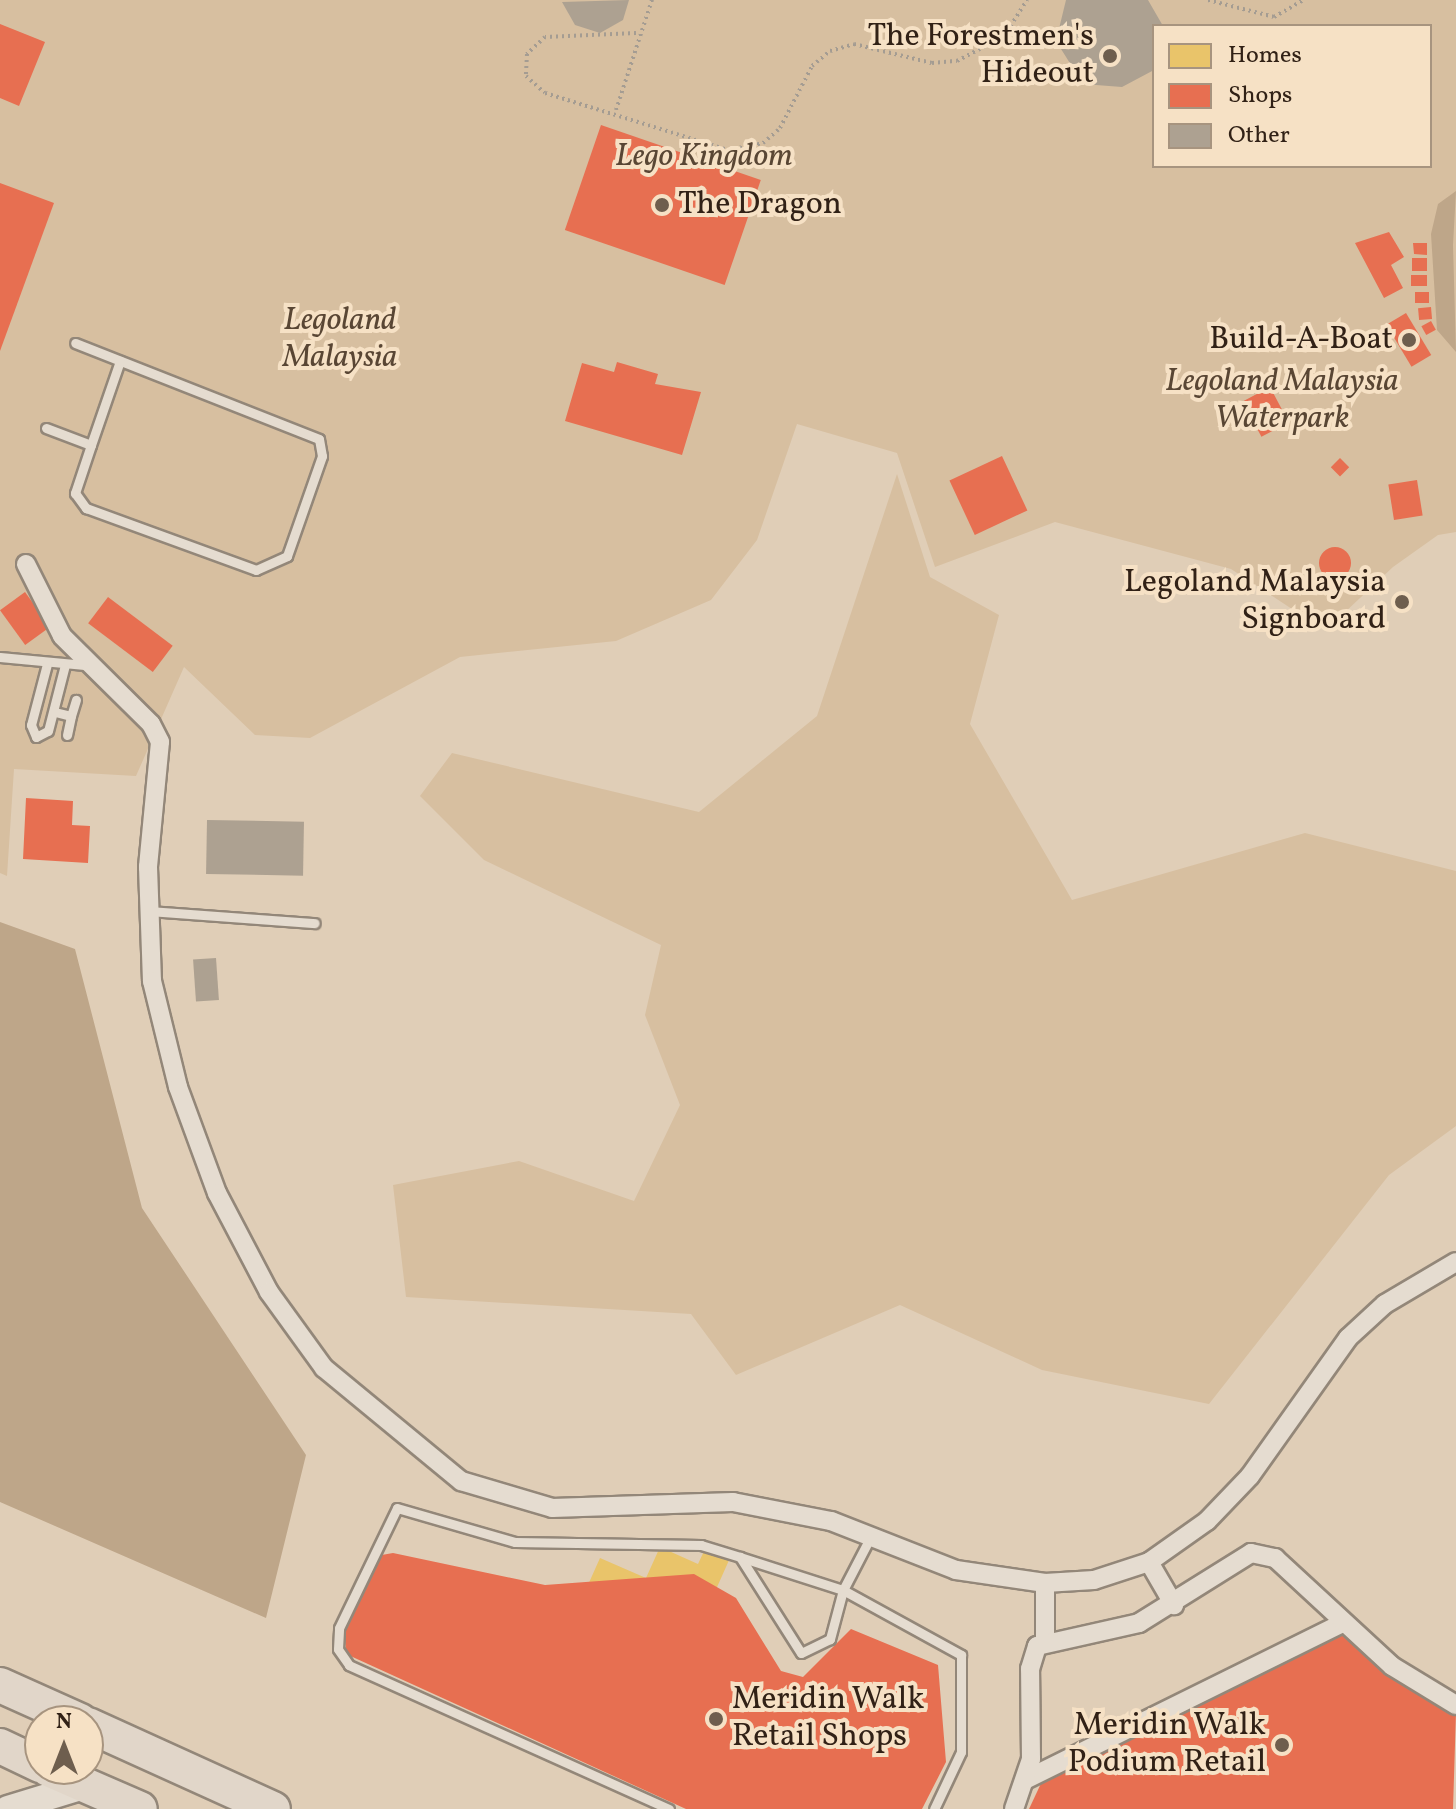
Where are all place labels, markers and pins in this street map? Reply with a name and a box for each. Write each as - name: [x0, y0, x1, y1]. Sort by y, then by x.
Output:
- place label: The Forestmen's Hideout: [867, 19, 1094, 94]
- marker: The Forestmen's Hideout: [1101, 47, 1119, 65]
- place label: The Dragon: [678, 186, 842, 224]
- marker: The Dragon: [653, 196, 671, 214]
- place label: Build-A-Boat: [1209, 321, 1393, 359]
- marker: Build-A-Boat: [1400, 331, 1418, 349]
- place label: Legoland Malaysia Signboard: [1124, 565, 1386, 640]
- marker: Legoland Malaysia Signboard: [1393, 593, 1411, 611]
- place label: Meridin Walk Retail Shops: [732, 1682, 925, 1757]
- place label: Meridin Walk Podium Retail: [1068, 1708, 1266, 1783]
- marker: Meridin Walk Retail Shops: [707, 1710, 725, 1728]
- marker: Meridin Walk Podium Retail: [1273, 1736, 1291, 1754]

